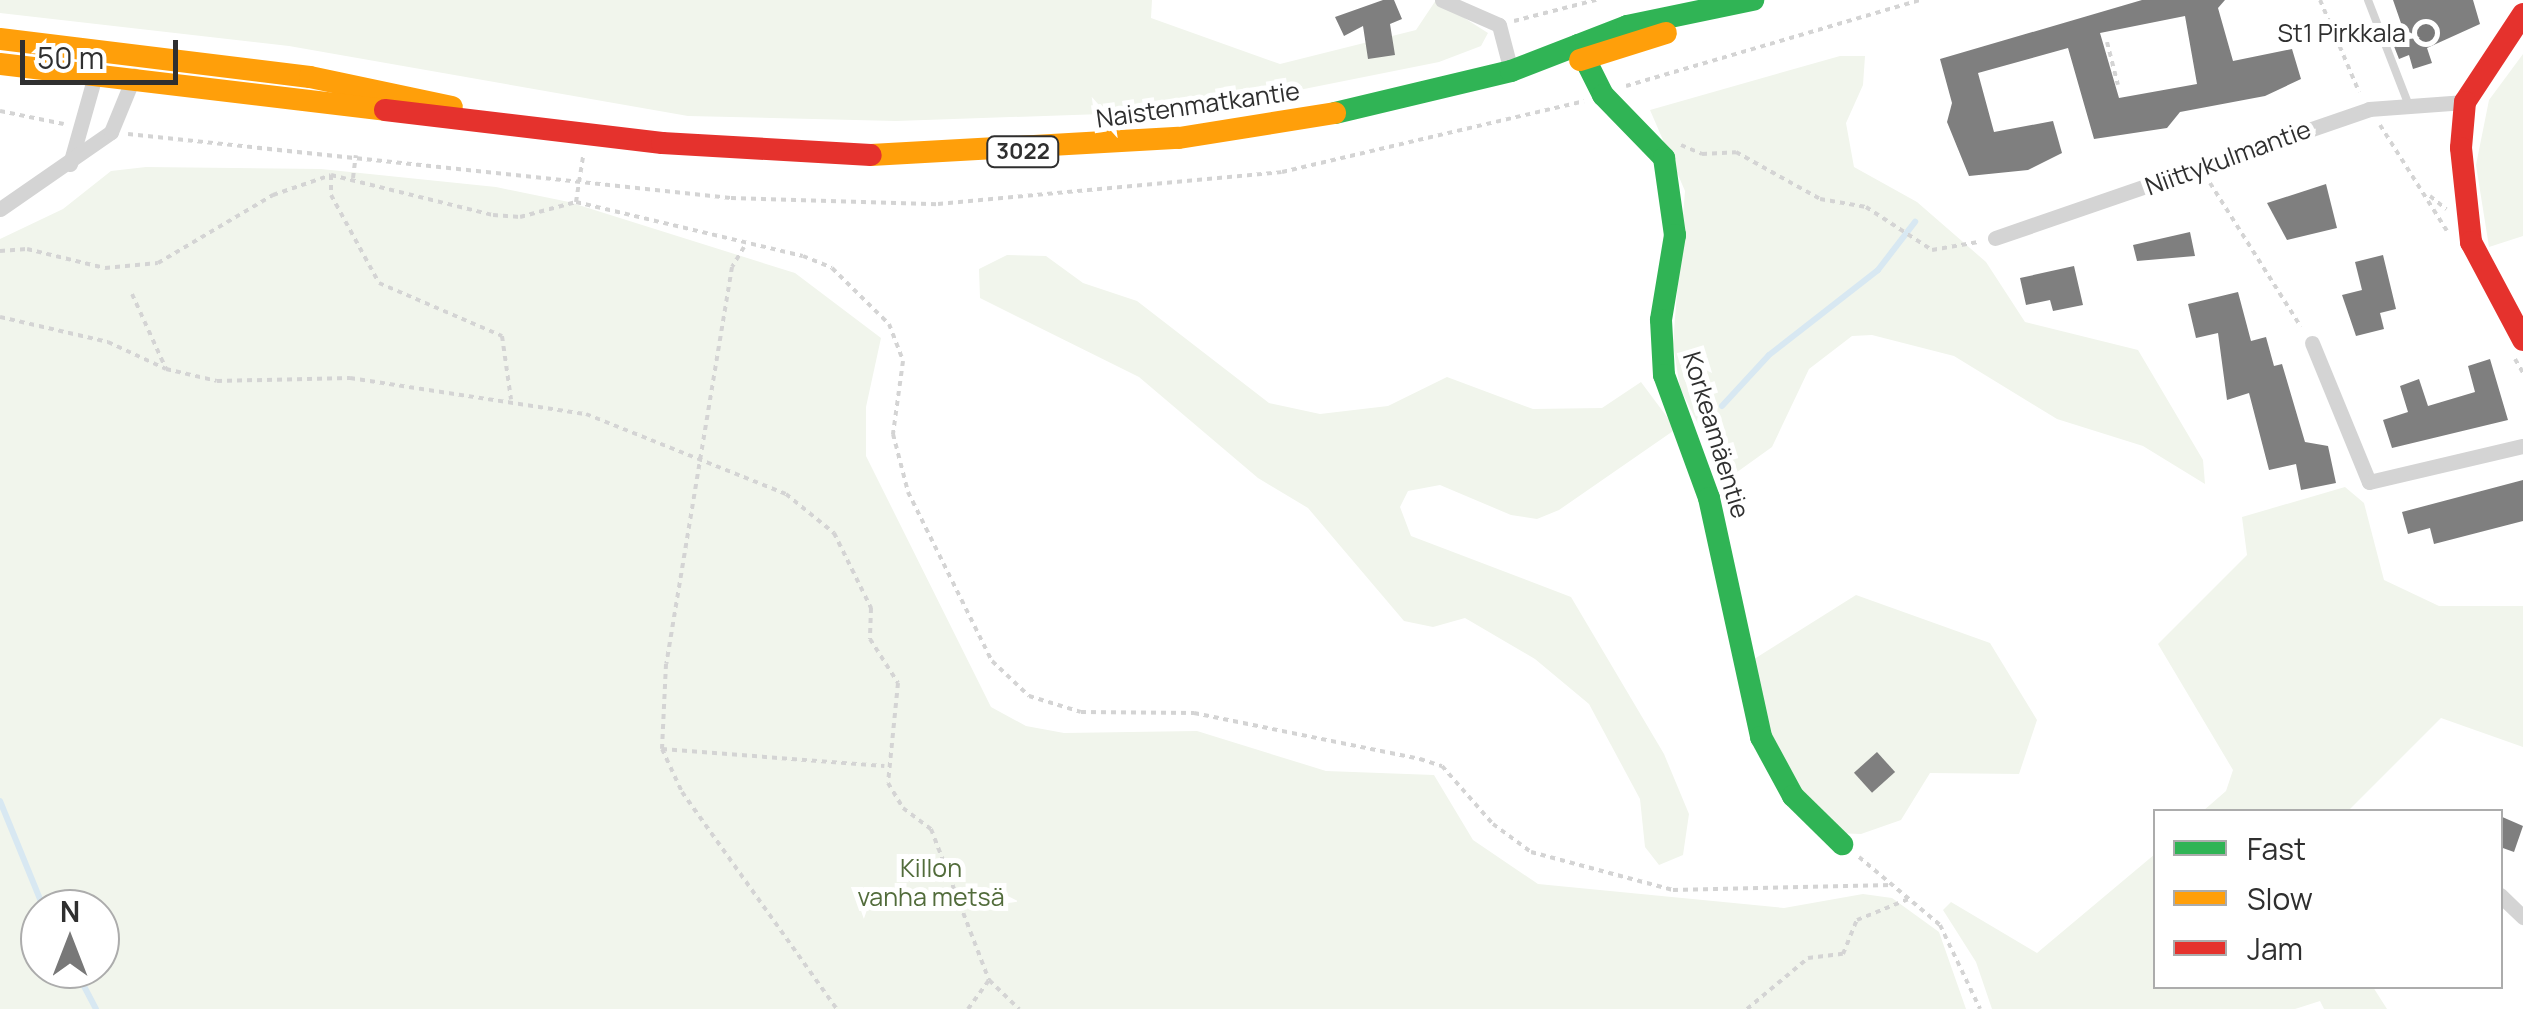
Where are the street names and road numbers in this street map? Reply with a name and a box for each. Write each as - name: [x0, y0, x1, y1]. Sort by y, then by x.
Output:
- street label: Naistenmatkantie: [1094, 76, 1302, 134]
- street label: Niittykulmantie: [2141, 114, 2315, 202]
- road number: 3022: [986, 135, 1060, 169]
- street label: Korkeamäentie: [1676, 348, 1756, 522]

